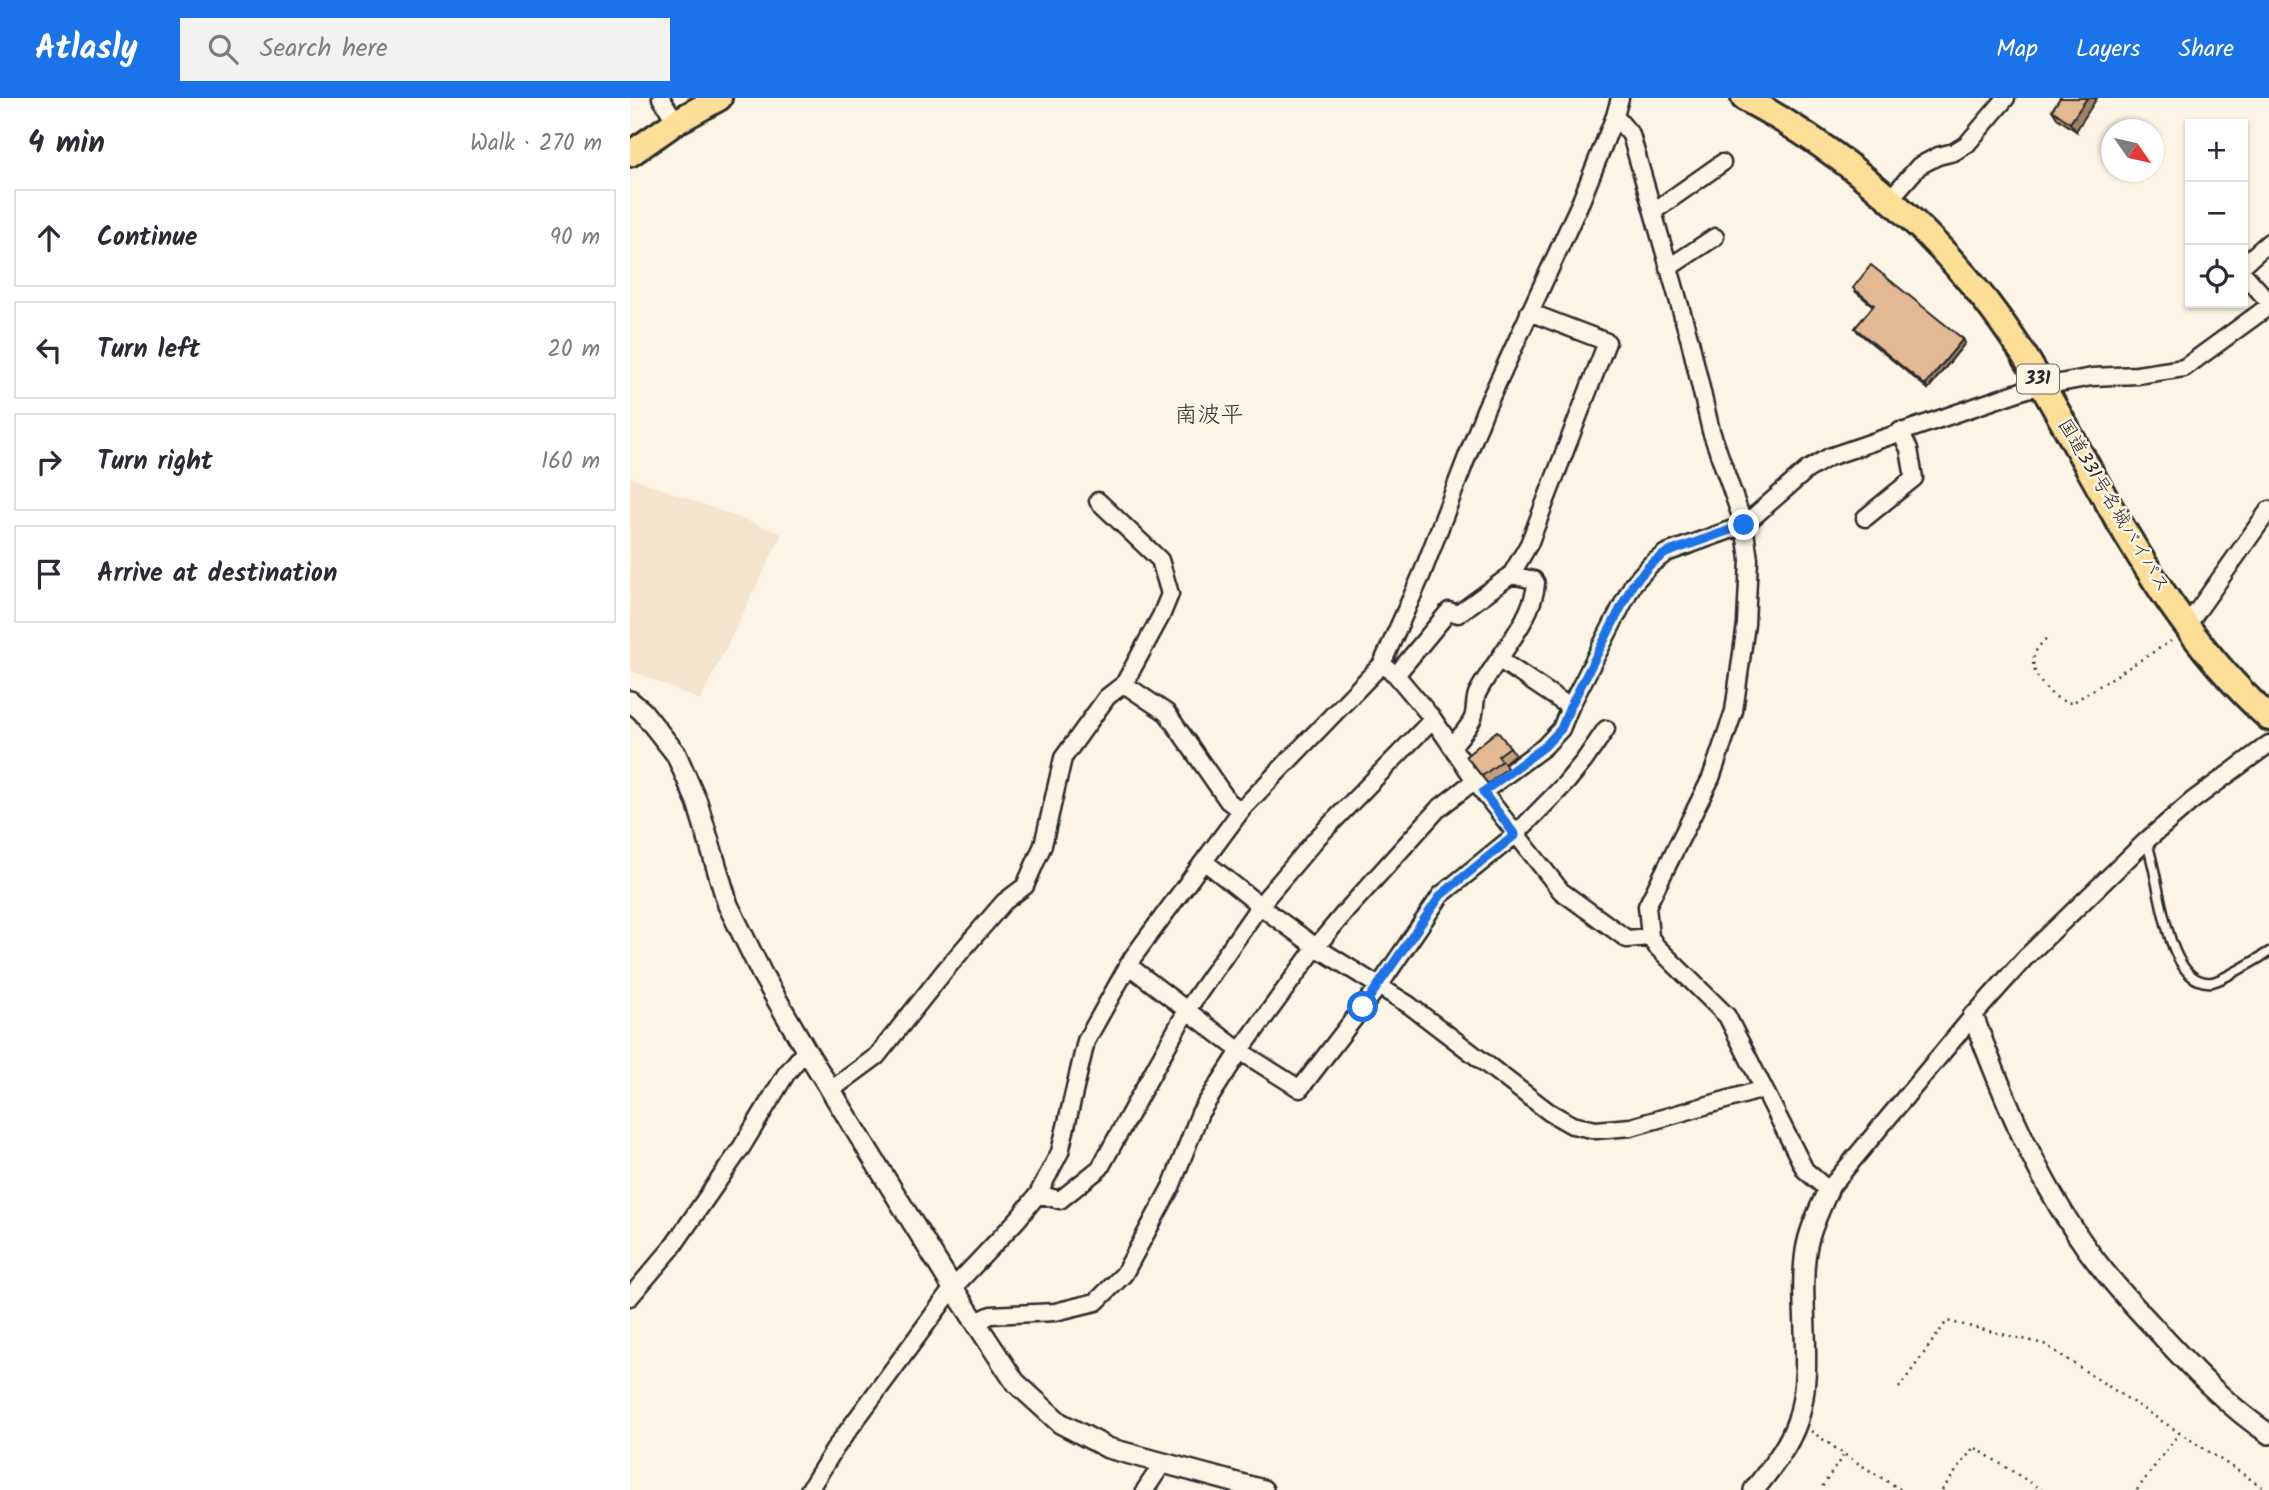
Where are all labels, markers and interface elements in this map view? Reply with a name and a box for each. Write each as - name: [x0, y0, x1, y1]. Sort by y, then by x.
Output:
- search box: [180, 18, 670, 81]
- text: Atlasly: [35, 23, 138, 76]
- text: Search here: [260, 28, 388, 70]
- icon: search: [204, 30, 242, 68]
- text: Map: [1996, 30, 2038, 69]
- text: Layers: [2076, 30, 2140, 69]
- text: Share: [2178, 30, 2234, 69]
- north arrow: [2101, 119, 2164, 182]
- map controls: [2185, 119, 2248, 308]
- button: +: [2185, 119, 2248, 182]
- text: 4 min: [28, 120, 105, 168]
- text: Walk · 270 m: [470, 126, 602, 162]
- button: −: [2185, 182, 2248, 245]
- text: Continue: [97, 217, 198, 259]
- icon: ahead: [30, 219, 68, 257]
- text: 90 m: [550, 220, 600, 256]
- button: locate: [2185, 245, 2248, 308]
- text: Turn left: [97, 329, 200, 371]
- icon: left: [30, 331, 68, 369]
- text: 20 m: [548, 332, 600, 368]
- road number: 331: [2017, 365, 2059, 394]
- district label: 南波平: [1175, 398, 1244, 434]
- street label: 国道331号名城バイパス: [2049, 413, 2177, 599]
- text: Turn right: [97, 441, 213, 483]
- icon: right: [30, 443, 68, 481]
- text: 160 m: [541, 444, 600, 480]
- route end: [1728, 509, 1759, 540]
- text: Arrive at destination: [97, 553, 337, 595]
- icon: arrive: [30, 555, 68, 593]
- route start: [1347, 991, 1378, 1022]

